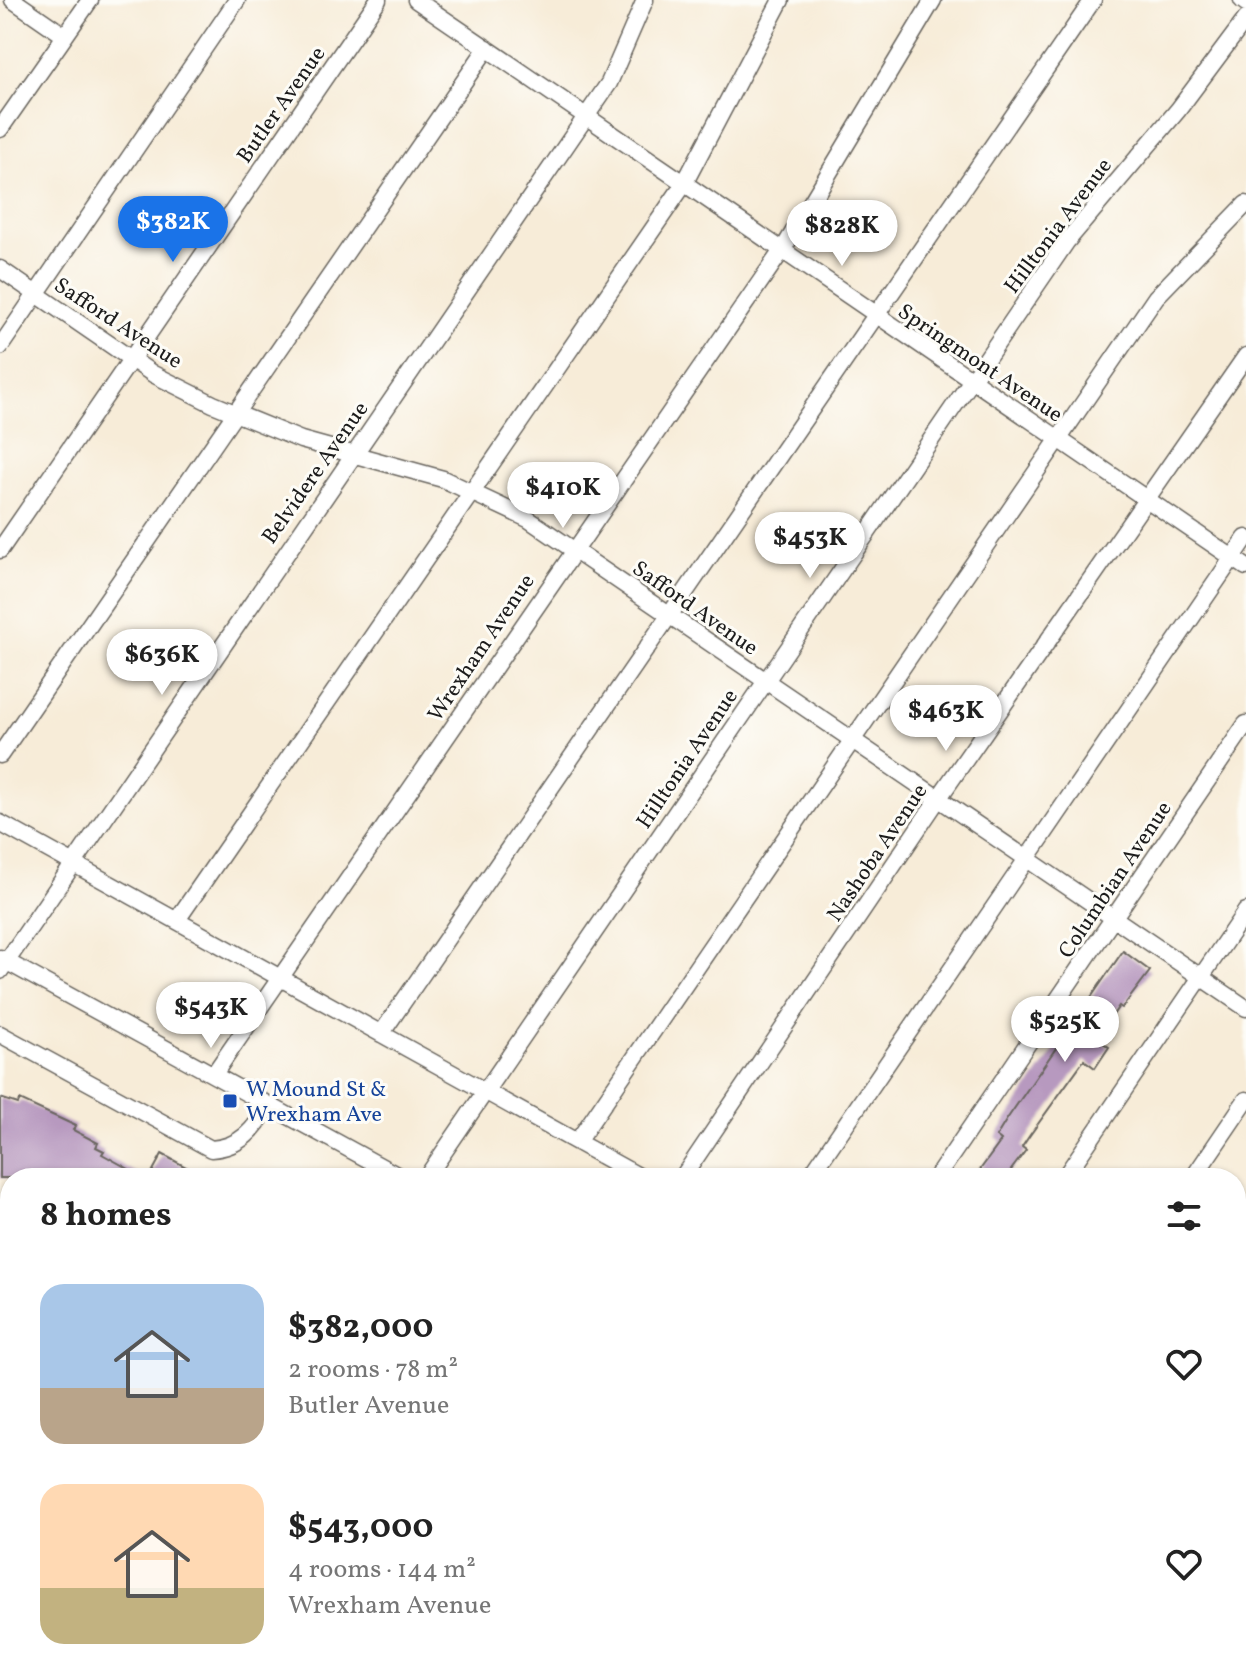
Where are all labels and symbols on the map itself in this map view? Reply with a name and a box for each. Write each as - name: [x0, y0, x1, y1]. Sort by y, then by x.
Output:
- street label: Butler Avenue: [230, 41, 334, 170]
- street label: Hilltonia Avenue: [998, 152, 1120, 301]
- pin: $382K: [117, 196, 229, 264]
- pin: $828K: [786, 200, 898, 268]
- street label: Safford Avenue: [47, 271, 188, 377]
- street label: Springmont Avenue: [891, 297, 1068, 431]
- street label: Belvidere Avenue: [255, 396, 377, 551]
- pin: $410K: [507, 462, 619, 530]
- pin: $453K: [754, 512, 866, 580]
- street label: Safford Avenue: [625, 554, 764, 664]
- street label: Wrexham Avenue: [421, 568, 543, 728]
- pin: $636K: [106, 629, 218, 697]
- street label: Hilltonia Avenue: [630, 683, 746, 835]
- pin: $463K: [890, 685, 1002, 753]
- street label: Nashoba Avenue: [820, 778, 936, 929]
- street label: Columbian Avenue: [1052, 796, 1180, 965]
- pin: $543K: [155, 982, 267, 1050]
- pin: $525K: [1009, 996, 1121, 1064]
- place label: W Mound St & Wrexham Ave: [246, 1075, 387, 1131]
- marker: W Mound St & Wrexham Ave: [221, 1092, 239, 1110]

